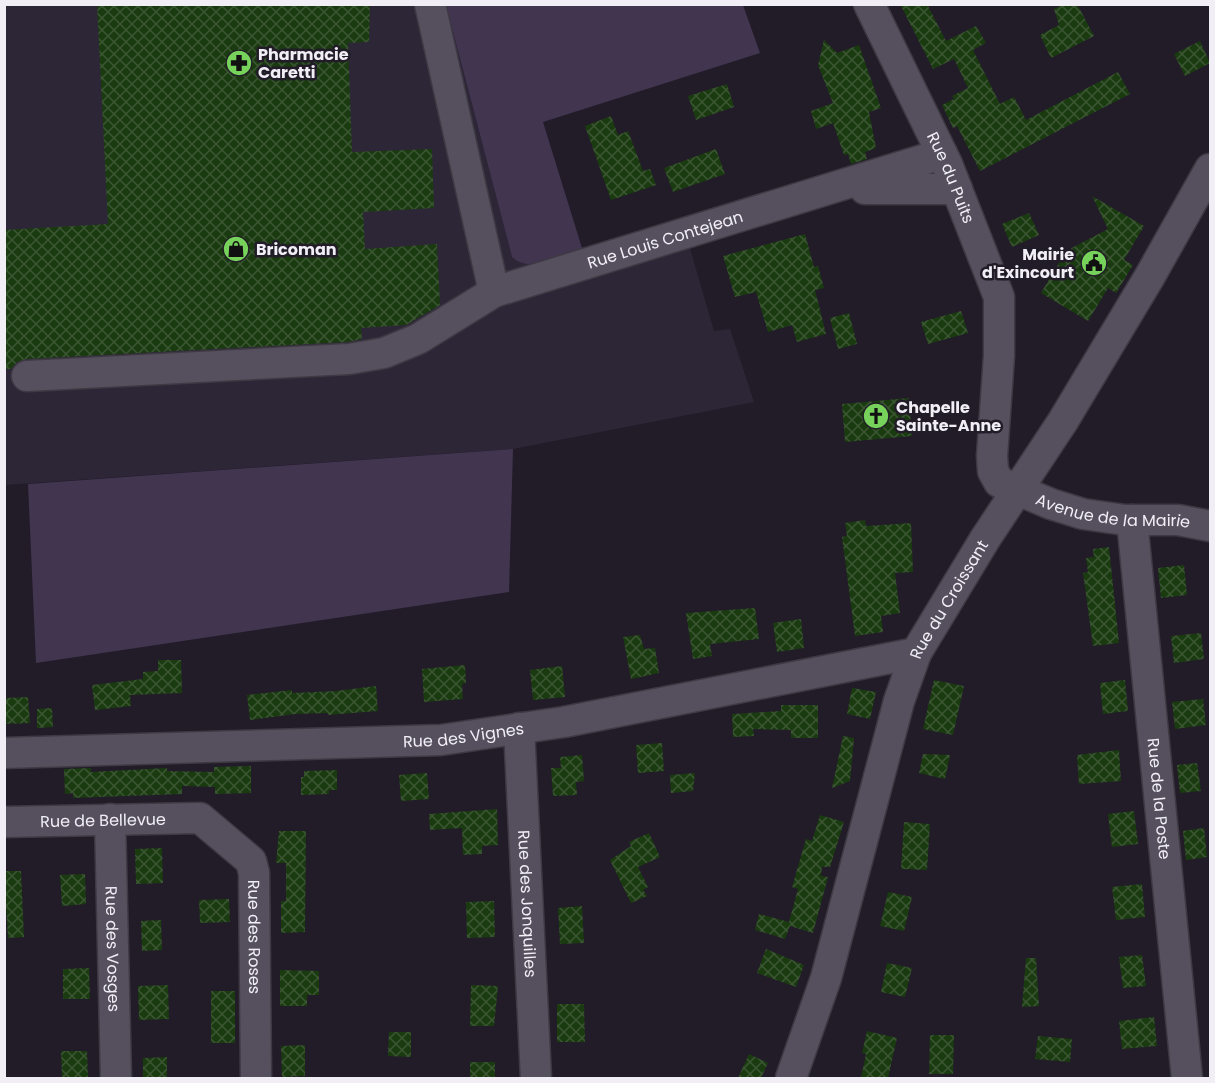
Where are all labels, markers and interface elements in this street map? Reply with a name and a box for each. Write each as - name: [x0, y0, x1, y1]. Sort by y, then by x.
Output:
- place label: Pharmacie Caretti: [258, 43, 349, 84]
- pharmacy icon: Pharmacie Caretti: [224, 48, 254, 78]
- street label: Rue du Puits: [921, 128, 980, 227]
- street label: Rue Louis Contejean: [584, 205, 746, 275]
- shop icon: Bricoman: [221, 234, 251, 264]
- place label: Bricoman: [256, 238, 337, 261]
- place label: Mairie d'Exincourt: [982, 243, 1074, 284]
- public building icon: Mairie d'Exincourt: [1079, 248, 1109, 278]
- place label: Chapelle Sainte-Anne: [896, 396, 1001, 437]
- church icon: Chapelle Sainte-Anne: [861, 401, 891, 431]
- street label: Avenue de la Mairie: [1032, 488, 1192, 534]
- street label: Rue du Croissant: [904, 536, 994, 662]
- street label: Rue des Vignes: [403, 717, 526, 753]
- street label: Rue de la Poste: [1142, 737, 1176, 861]
- street label: Rue de Bellevue: [40, 808, 166, 833]
- street label: Rue des Jonquilles: [512, 829, 542, 978]
- street label: Rue des Roses: [242, 880, 266, 994]
- street label: Rue des Vosges: [100, 886, 125, 1012]

